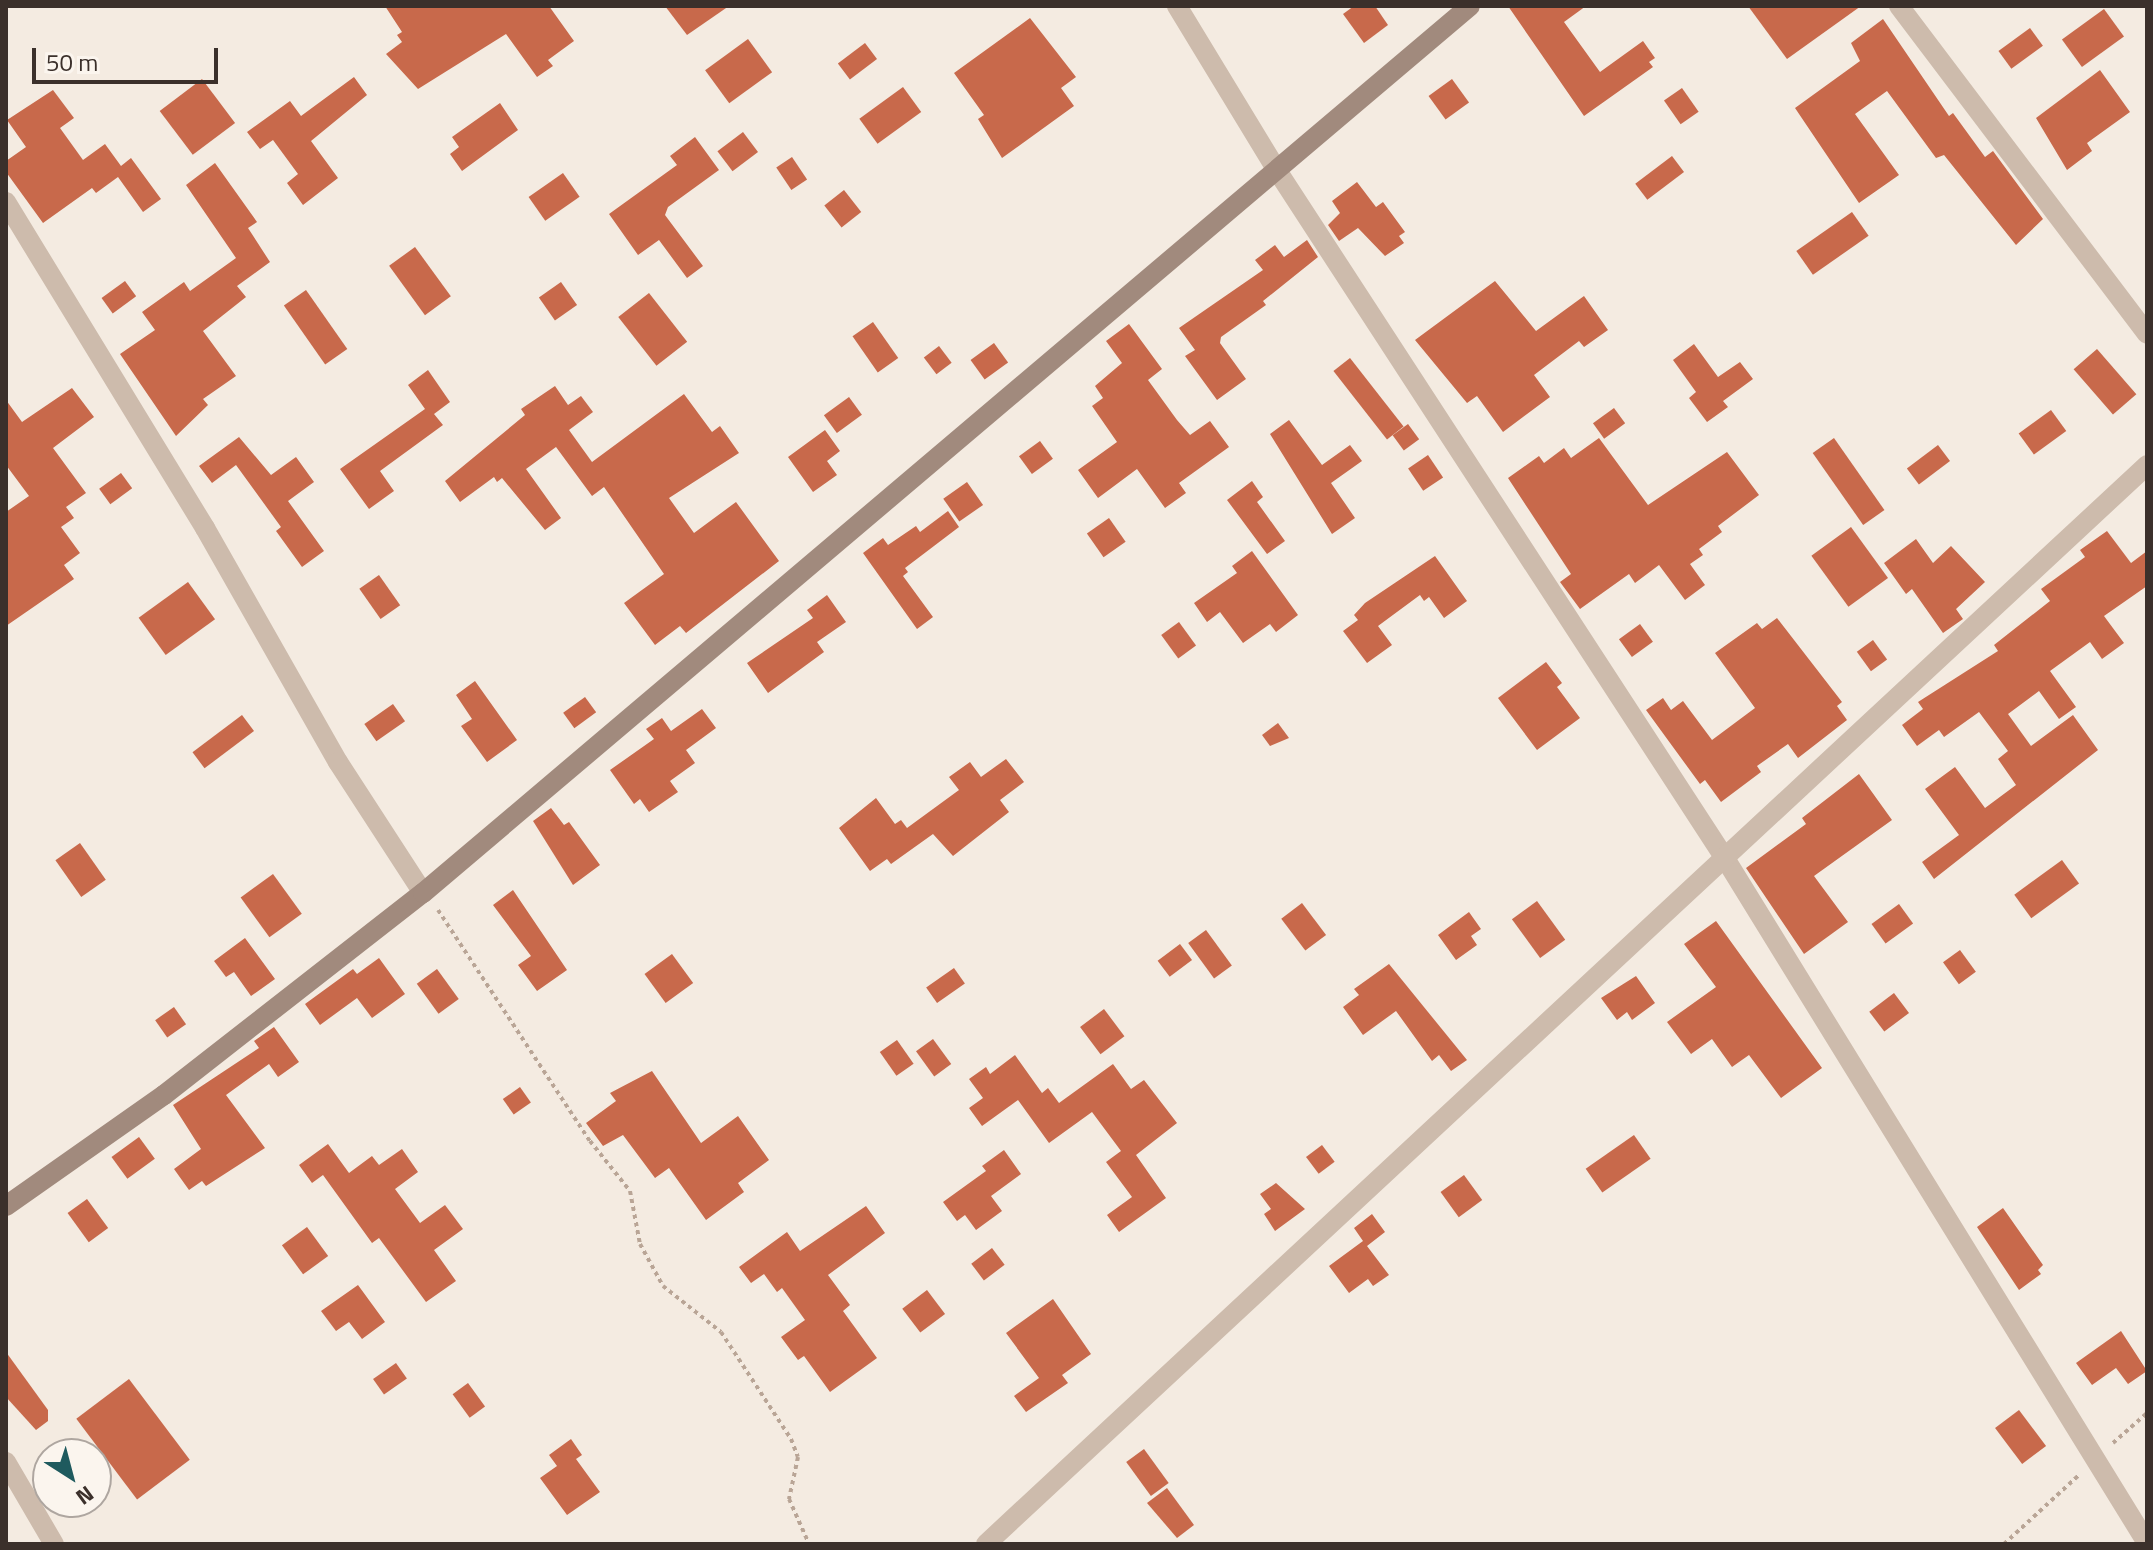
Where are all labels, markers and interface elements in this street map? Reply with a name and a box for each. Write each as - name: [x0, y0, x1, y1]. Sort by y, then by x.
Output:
- scale bar: [36, 32, 222, 82]
- text: 50 m: [46, 44, 98, 80]
- north arrow: [32, 1438, 112, 1518]
- text: N: [69, 1478, 101, 1514]

